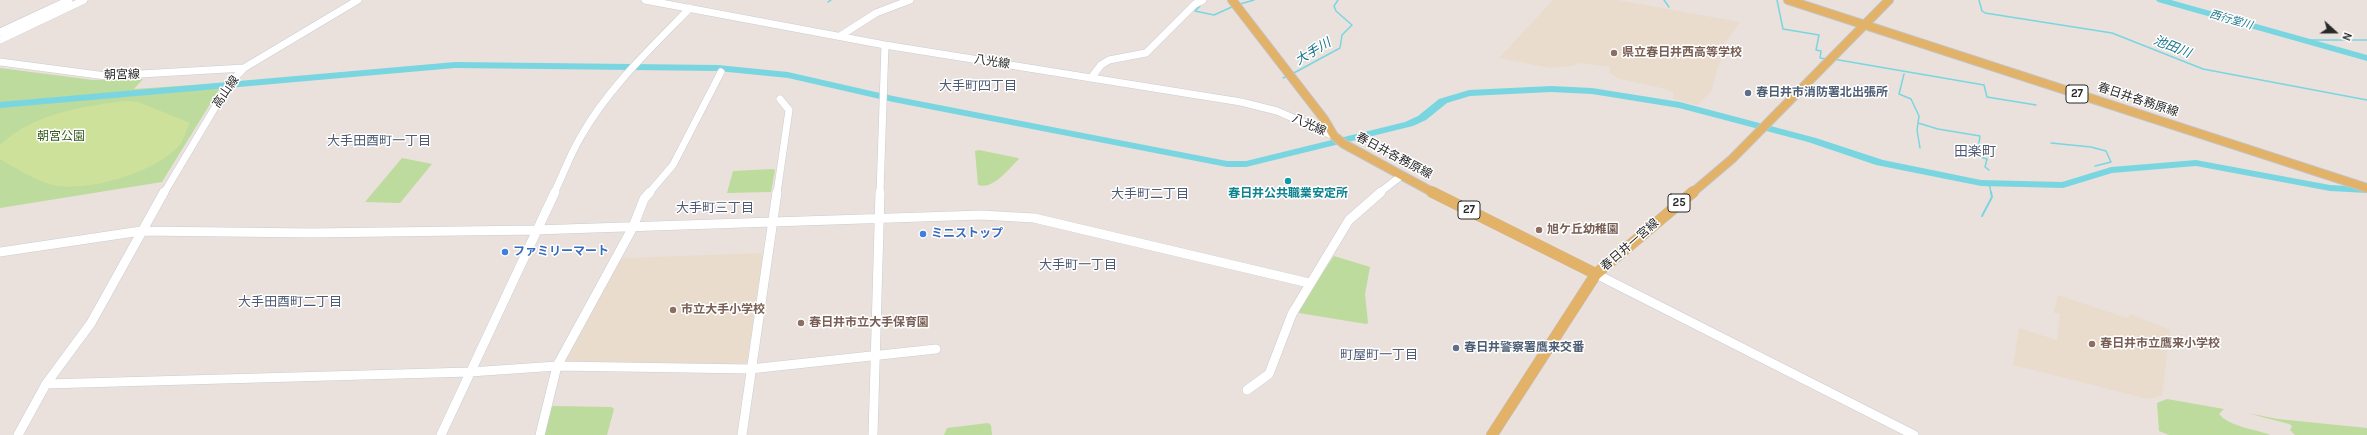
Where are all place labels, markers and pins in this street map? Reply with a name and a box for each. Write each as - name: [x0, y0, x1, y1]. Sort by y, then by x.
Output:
- place label: 県立春日井西高等学校: [1622, 46, 1742, 60]
- marker: 県立春日井西高等学校: [1609, 48, 1619, 58]
- place label: 春日井市消防署北出張所: [1756, 86, 1888, 100]
- marker: 春日井市消防署北出張所: [1743, 88, 1753, 98]
- marker: 春日井公共職業安定所: [1283, 176, 1293, 186]
- place label: 春日井公共職業安定所: [1228, 187, 1348, 201]
- place label: 旭ケ丘幼稚園: [1547, 223, 1619, 237]
- marker: 旭ケ丘幼稚園: [1534, 225, 1544, 235]
- place label: ミニストップ: [931, 227, 1003, 241]
- marker: ミニストップ: [918, 229, 928, 239]
- place label: ファミリーマート: [513, 245, 609, 259]
- marker: ファミリーマート: [500, 247, 510, 257]
- place label: 市立大手小学校: [681, 303, 765, 317]
- marker: 市立大手小学校: [668, 305, 678, 315]
- place label: 春日井市立大手保育園: [809, 316, 929, 330]
- marker: 春日井市立大手保育園: [796, 318, 806, 328]
- place label: 春日井市立鷹来小学校: [2100, 337, 2220, 351]
- marker: 春日井市立鷹来小学校: [2087, 339, 2097, 349]
- place label: 春日井警察署鷹来交番: [1464, 341, 1584, 355]
- marker: 春日井警察署鷹来交番: [1451, 343, 1461, 353]

